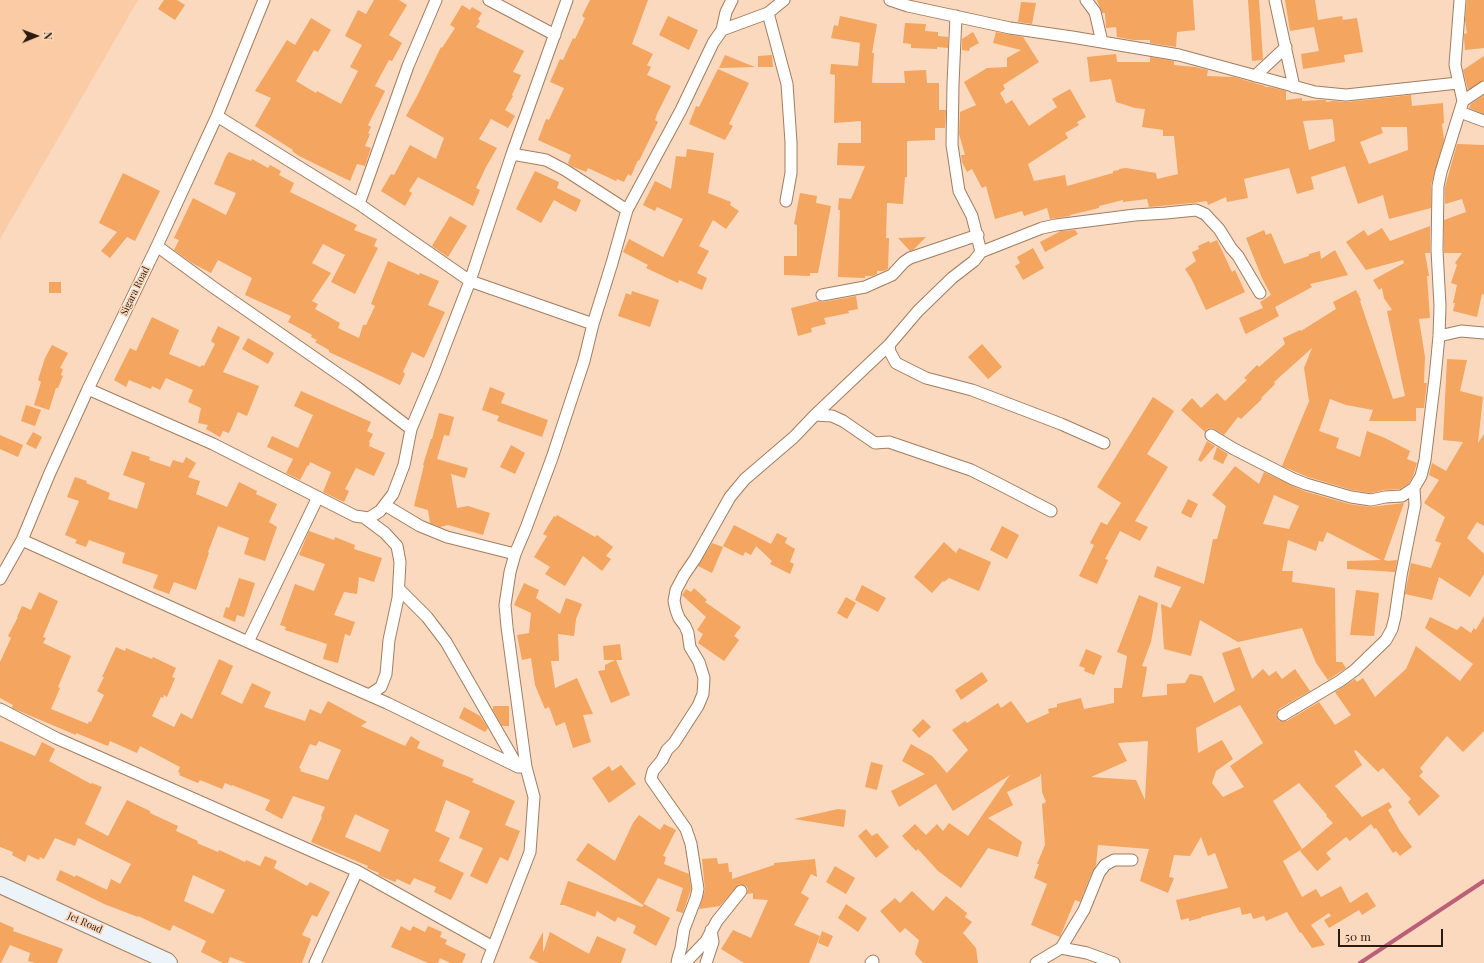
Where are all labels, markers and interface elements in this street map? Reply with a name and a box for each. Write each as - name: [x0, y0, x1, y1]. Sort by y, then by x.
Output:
- north arrow: [16, 16, 56, 56]
- text: N: [41, 32, 56, 40]
- street label: Sigara Road: [118, 264, 152, 318]
- street label: Jet Road: [66, 910, 104, 936]
- scale bar: [1340, 921, 1445, 947]
- text: 50 m: [1345, 928, 1371, 944]

